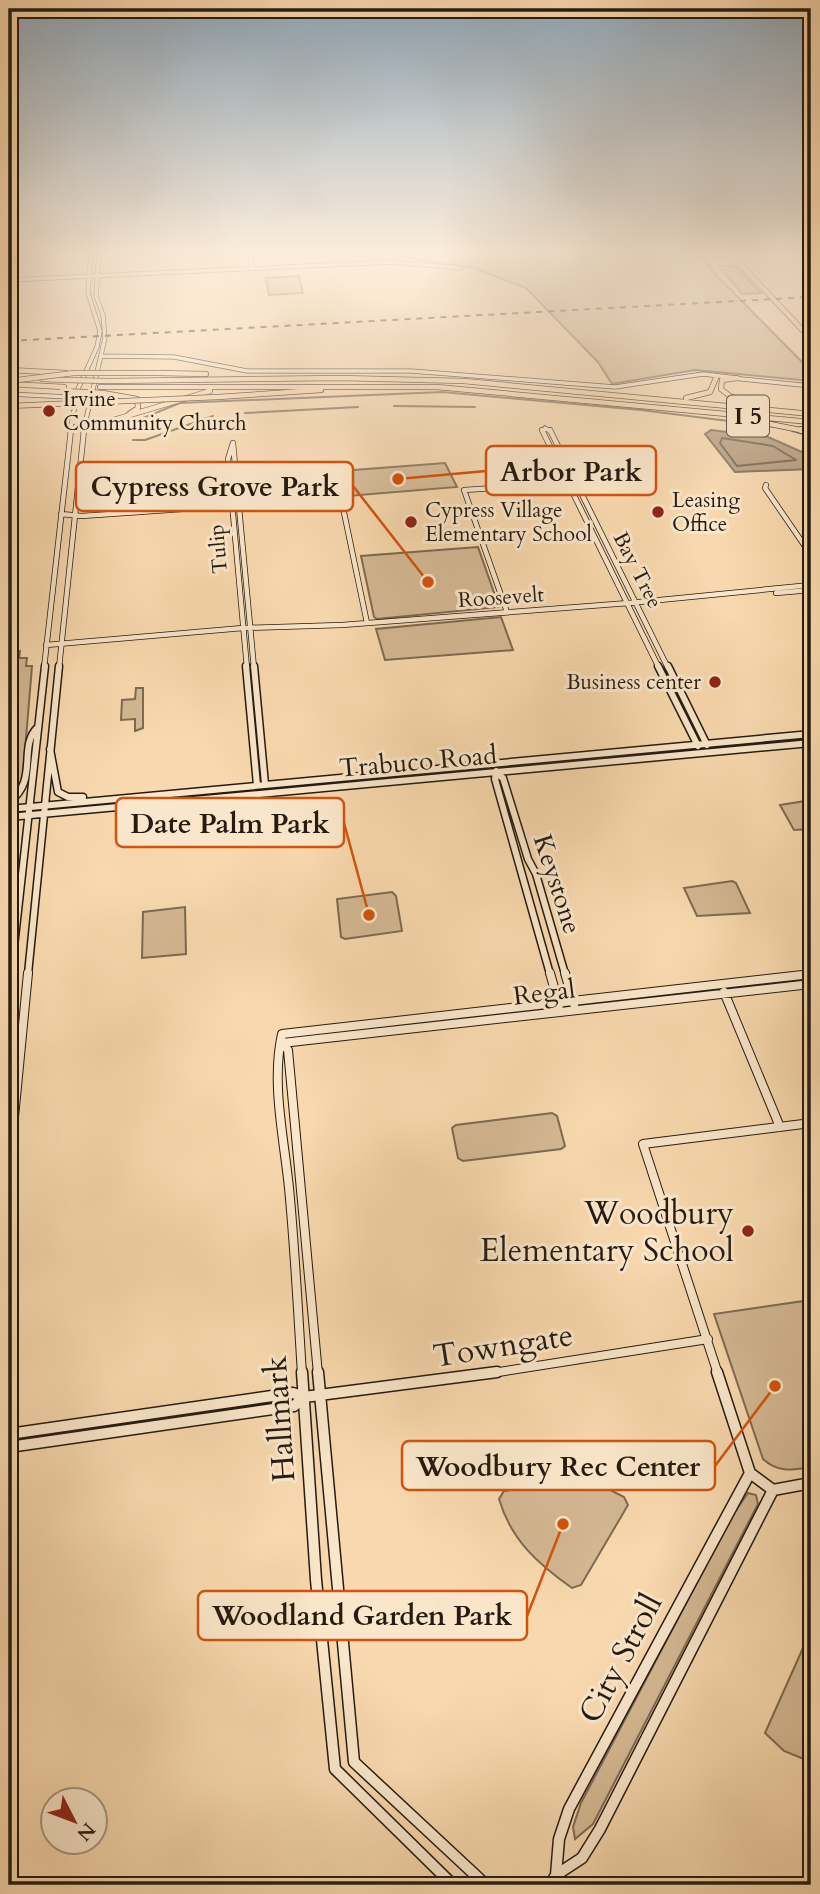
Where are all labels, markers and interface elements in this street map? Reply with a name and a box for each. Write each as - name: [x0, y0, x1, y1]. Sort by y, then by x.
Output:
- place label: Irvine Community Church: [63, 385, 247, 438]
- road number: I 5: [727, 396, 769, 436]
- marker: Irvine Community Church: [41, 403, 57, 419]
- callout: Arbor Park: [486, 446, 656, 495]
- text: Arbor Park: [500, 453, 643, 491]
- callout: Cypress Grove Park: [76, 462, 353, 511]
- text: Cypress Grove Park: [91, 468, 340, 506]
- place label: Leasing Office: [672, 486, 740, 539]
- place label: Cypress Village Elementary School: [425, 496, 592, 549]
- marker: Leasing Office: [650, 504, 666, 520]
- marker: Cypress Village Elementary School: [403, 514, 419, 530]
- street label: Tulip: [202, 523, 235, 575]
- street label: Bay Tree: [606, 527, 669, 613]
- street label: Roosevelt: [457, 580, 545, 615]
- place label: Business center: [566, 668, 701, 697]
- marker: Business center: [707, 674, 723, 690]
- street label: Trabuco Road: [338, 737, 498, 786]
- callout: Date Palm Park: [116, 798, 344, 847]
- text: Date Palm Park: [130, 805, 330, 843]
- street label: Keystone: [525, 830, 590, 938]
- street label: Regal: [511, 971, 577, 1014]
- place label: Woodbury Elementary School: [480, 1192, 734, 1273]
- marker: Woodbury Elementary School: [740, 1223, 756, 1239]
- street label: Towngate: [430, 1313, 576, 1379]
- street label: Hallmark: [254, 1354, 306, 1484]
- callout: Woodbury Rec Center: [402, 1441, 715, 1490]
- text: Woodbury Rec Center: [415, 1448, 701, 1486]
- street label: City Stroll: [568, 1586, 673, 1731]
- callout: Woodland Garden Park: [198, 1591, 527, 1640]
- text: Woodland Garden Park: [211, 1597, 513, 1635]
- north arrow: [38, 1786, 108, 1856]
- text: N: [70, 1817, 101, 1847]

